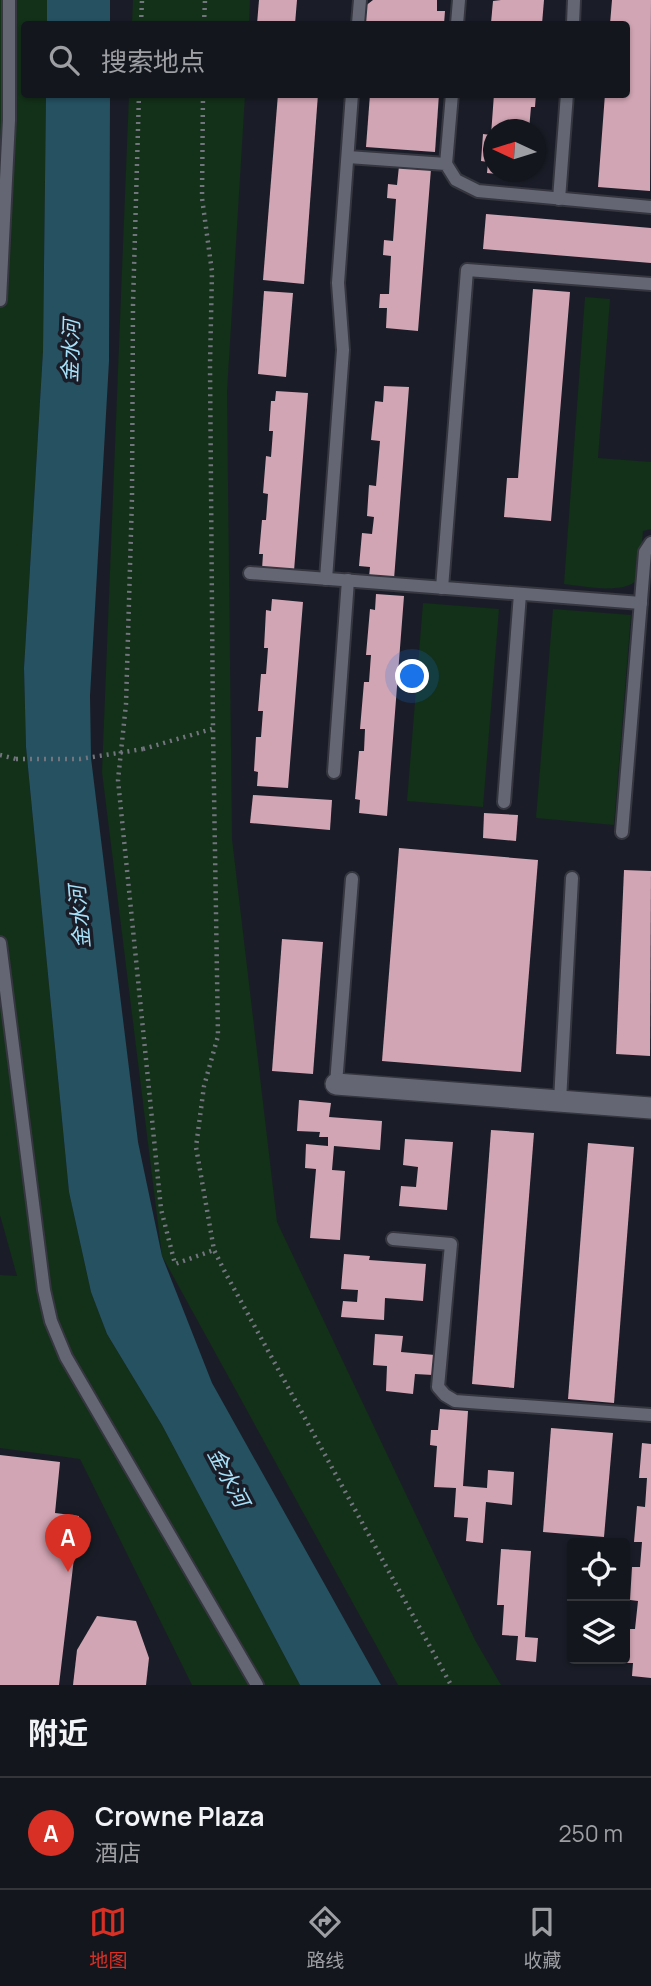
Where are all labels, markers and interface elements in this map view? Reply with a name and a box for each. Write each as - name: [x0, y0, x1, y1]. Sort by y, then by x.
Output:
- search box: [21, 21, 630, 98]
- icon: search: [45, 41, 83, 79]
- text: 搜索地点: [101, 43, 205, 79]
- north arrow: [483, 119, 546, 182]
- water label: 金水河: [55, 315, 85, 383]
- your location: [395, 659, 429, 693]
- water label: 金水河: [62, 880, 96, 950]
- water label: 金水河: [202, 1443, 258, 1515]
- pin: A: [45, 1514, 91, 1572]
- map controls: [567, 1538, 630, 1664]
- button: locate: [567, 1538, 630, 1601]
- button: layers: [567, 1601, 630, 1664]
- text: 附近: [28, 1712, 88, 1753]
- text: Crowne Plaza: [95, 1798, 265, 1834]
- text: A: [43, 1817, 59, 1849]
- text: 250 m: [558, 1817, 623, 1849]
- text: 酒店: [95, 1836, 141, 1868]
- tab: 地图: [89, 1903, 128, 1973]
- tab: 路线: [306, 1903, 345, 1973]
- tab: 收藏: [523, 1903, 562, 1973]

